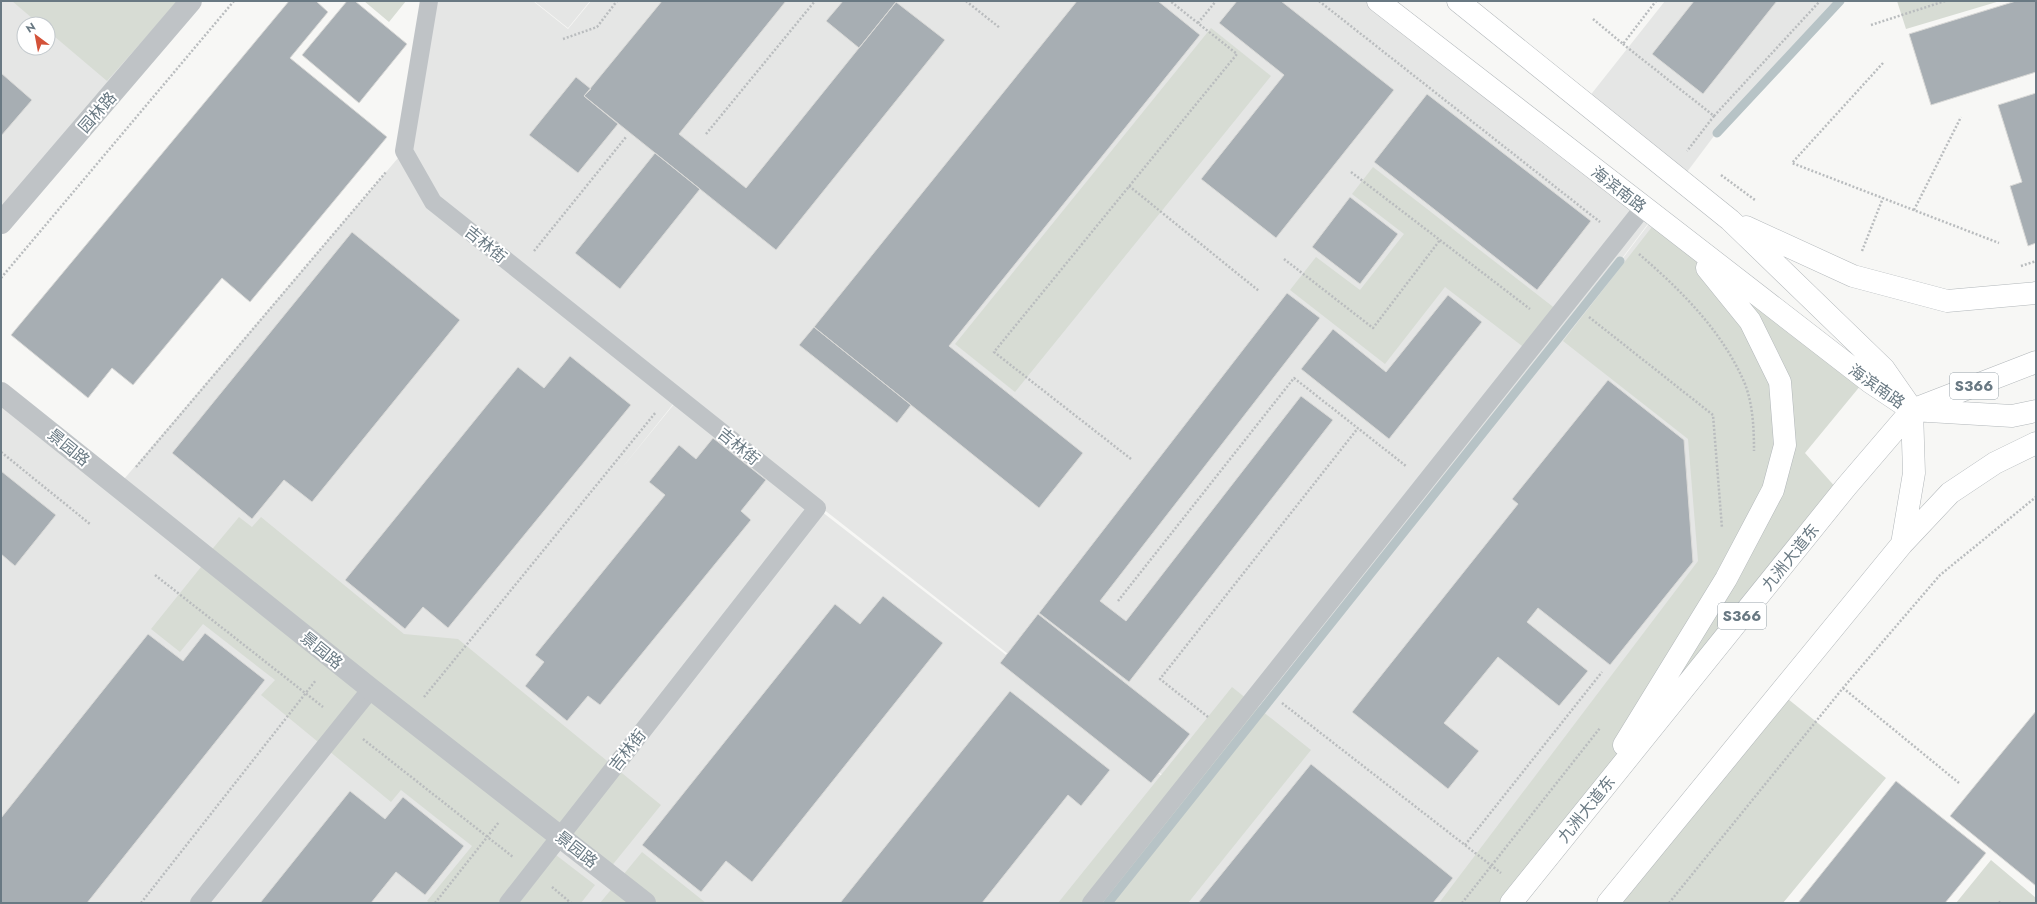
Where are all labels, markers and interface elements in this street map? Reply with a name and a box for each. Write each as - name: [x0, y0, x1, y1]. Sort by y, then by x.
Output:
- north arrow: [16, 16, 56, 56]
- text: N: [23, 18, 39, 37]
- street label: 园林路: [73, 87, 122, 138]
- street label: 海滨南路: [1586, 161, 1651, 218]
- street label: 吉林街: [460, 220, 512, 268]
- street label: 海滨南路: [1844, 359, 1910, 414]
- road number: S366: [1950, 373, 1998, 399]
- street label: 吉林街: [713, 422, 765, 470]
- street label: 景园路: [43, 423, 95, 471]
- street label: 九洲大道东: [1756, 519, 1825, 596]
- road number: S366: [1718, 603, 1766, 629]
- street label: 景园路: [296, 626, 348, 674]
- street label: 吉林街: [604, 724, 651, 776]
- street label: 九洲大道东: [1552, 771, 1621, 848]
- street label: 景园路: [551, 826, 603, 873]

